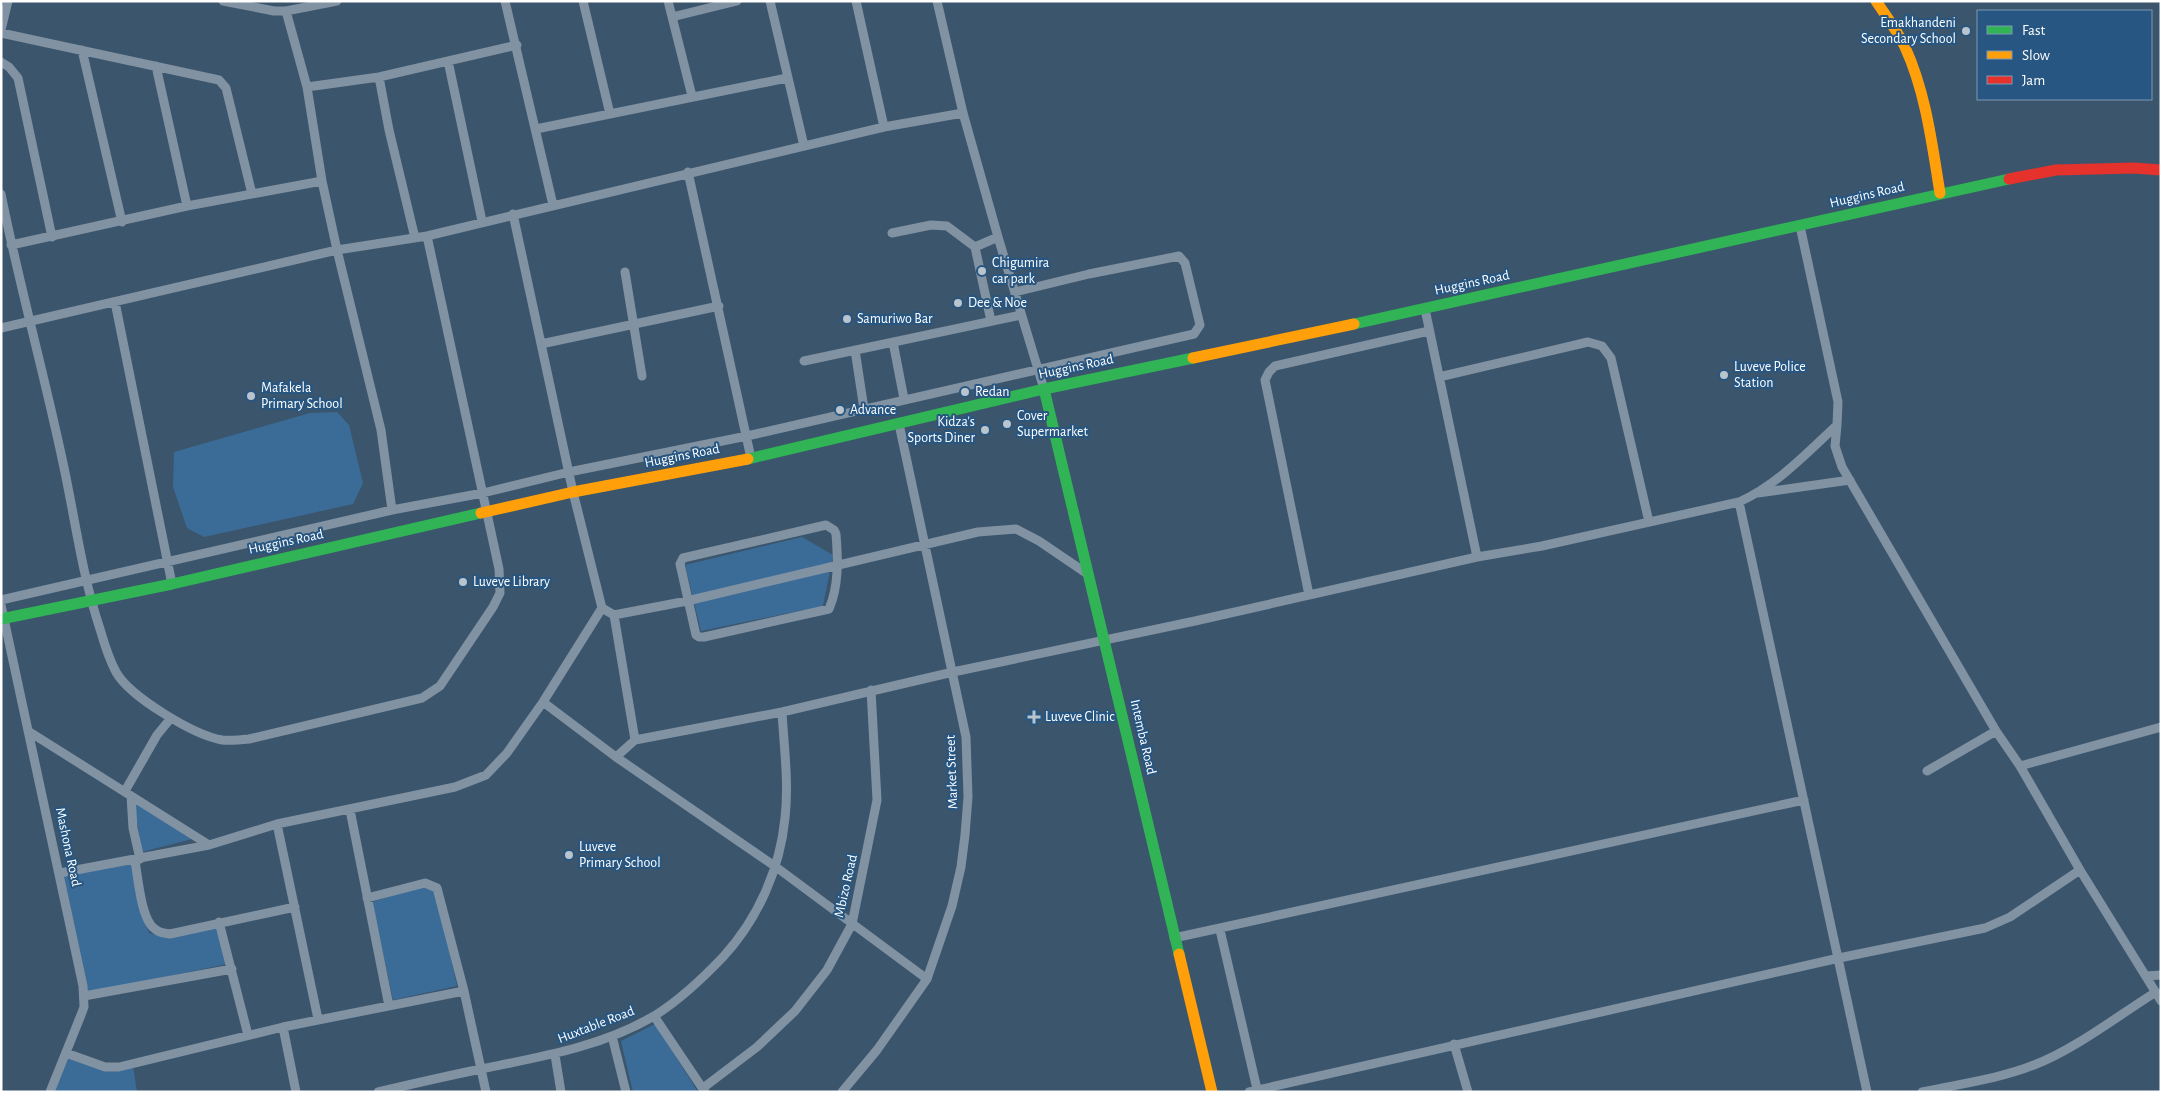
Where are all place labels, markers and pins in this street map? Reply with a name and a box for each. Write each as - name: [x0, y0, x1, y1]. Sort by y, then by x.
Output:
- place label: Emakhandeni Secondary School: [1861, 16, 1956, 46]
- marker: Emakhandeni Secondary School: [1960, 25, 1972, 37]
- place label: Chigumira car park: [992, 256, 1050, 286]
- marker: Chigumira car park: [976, 265, 988, 277]
- place label: Dee & Noe: [968, 296, 1027, 310]
- marker: Dee & Noe: [952, 297, 964, 309]
- place label: Samuriwo Bar: [857, 312, 933, 326]
- marker: Samuriwo Bar: [841, 313, 853, 325]
- place label: Luveve Police Station: [1734, 360, 1806, 390]
- marker: Luveve Police Station: [1718, 369, 1730, 381]
- place label: Mafakela Primary School: [261, 381, 343, 411]
- place label: Redan: [975, 385, 1010, 399]
- marker: Redan: [959, 386, 971, 398]
- marker: Mafakela Primary School: [245, 390, 257, 402]
- place label: Advance: [850, 403, 896, 417]
- marker: Advance: [834, 404, 846, 416]
- place label: Cover Supermarket: [1017, 409, 1089, 439]
- place label: Kidza's Sports Diner: [907, 415, 975, 445]
- marker: Cover Supermarket: [1001, 418, 1013, 430]
- marker: Kidza's Sports Diner: [979, 424, 991, 436]
- place label: Luveve Library: [473, 575, 550, 589]
- marker: Luveve Library: [457, 576, 469, 588]
- marker: Luveve Clinic: [1027, 710, 1041, 724]
- place label: Luveve Clinic: [1045, 710, 1115, 724]
- place label: Luveve Primary School: [579, 840, 661, 870]
- marker: Luveve Primary School: [563, 849, 575, 861]

